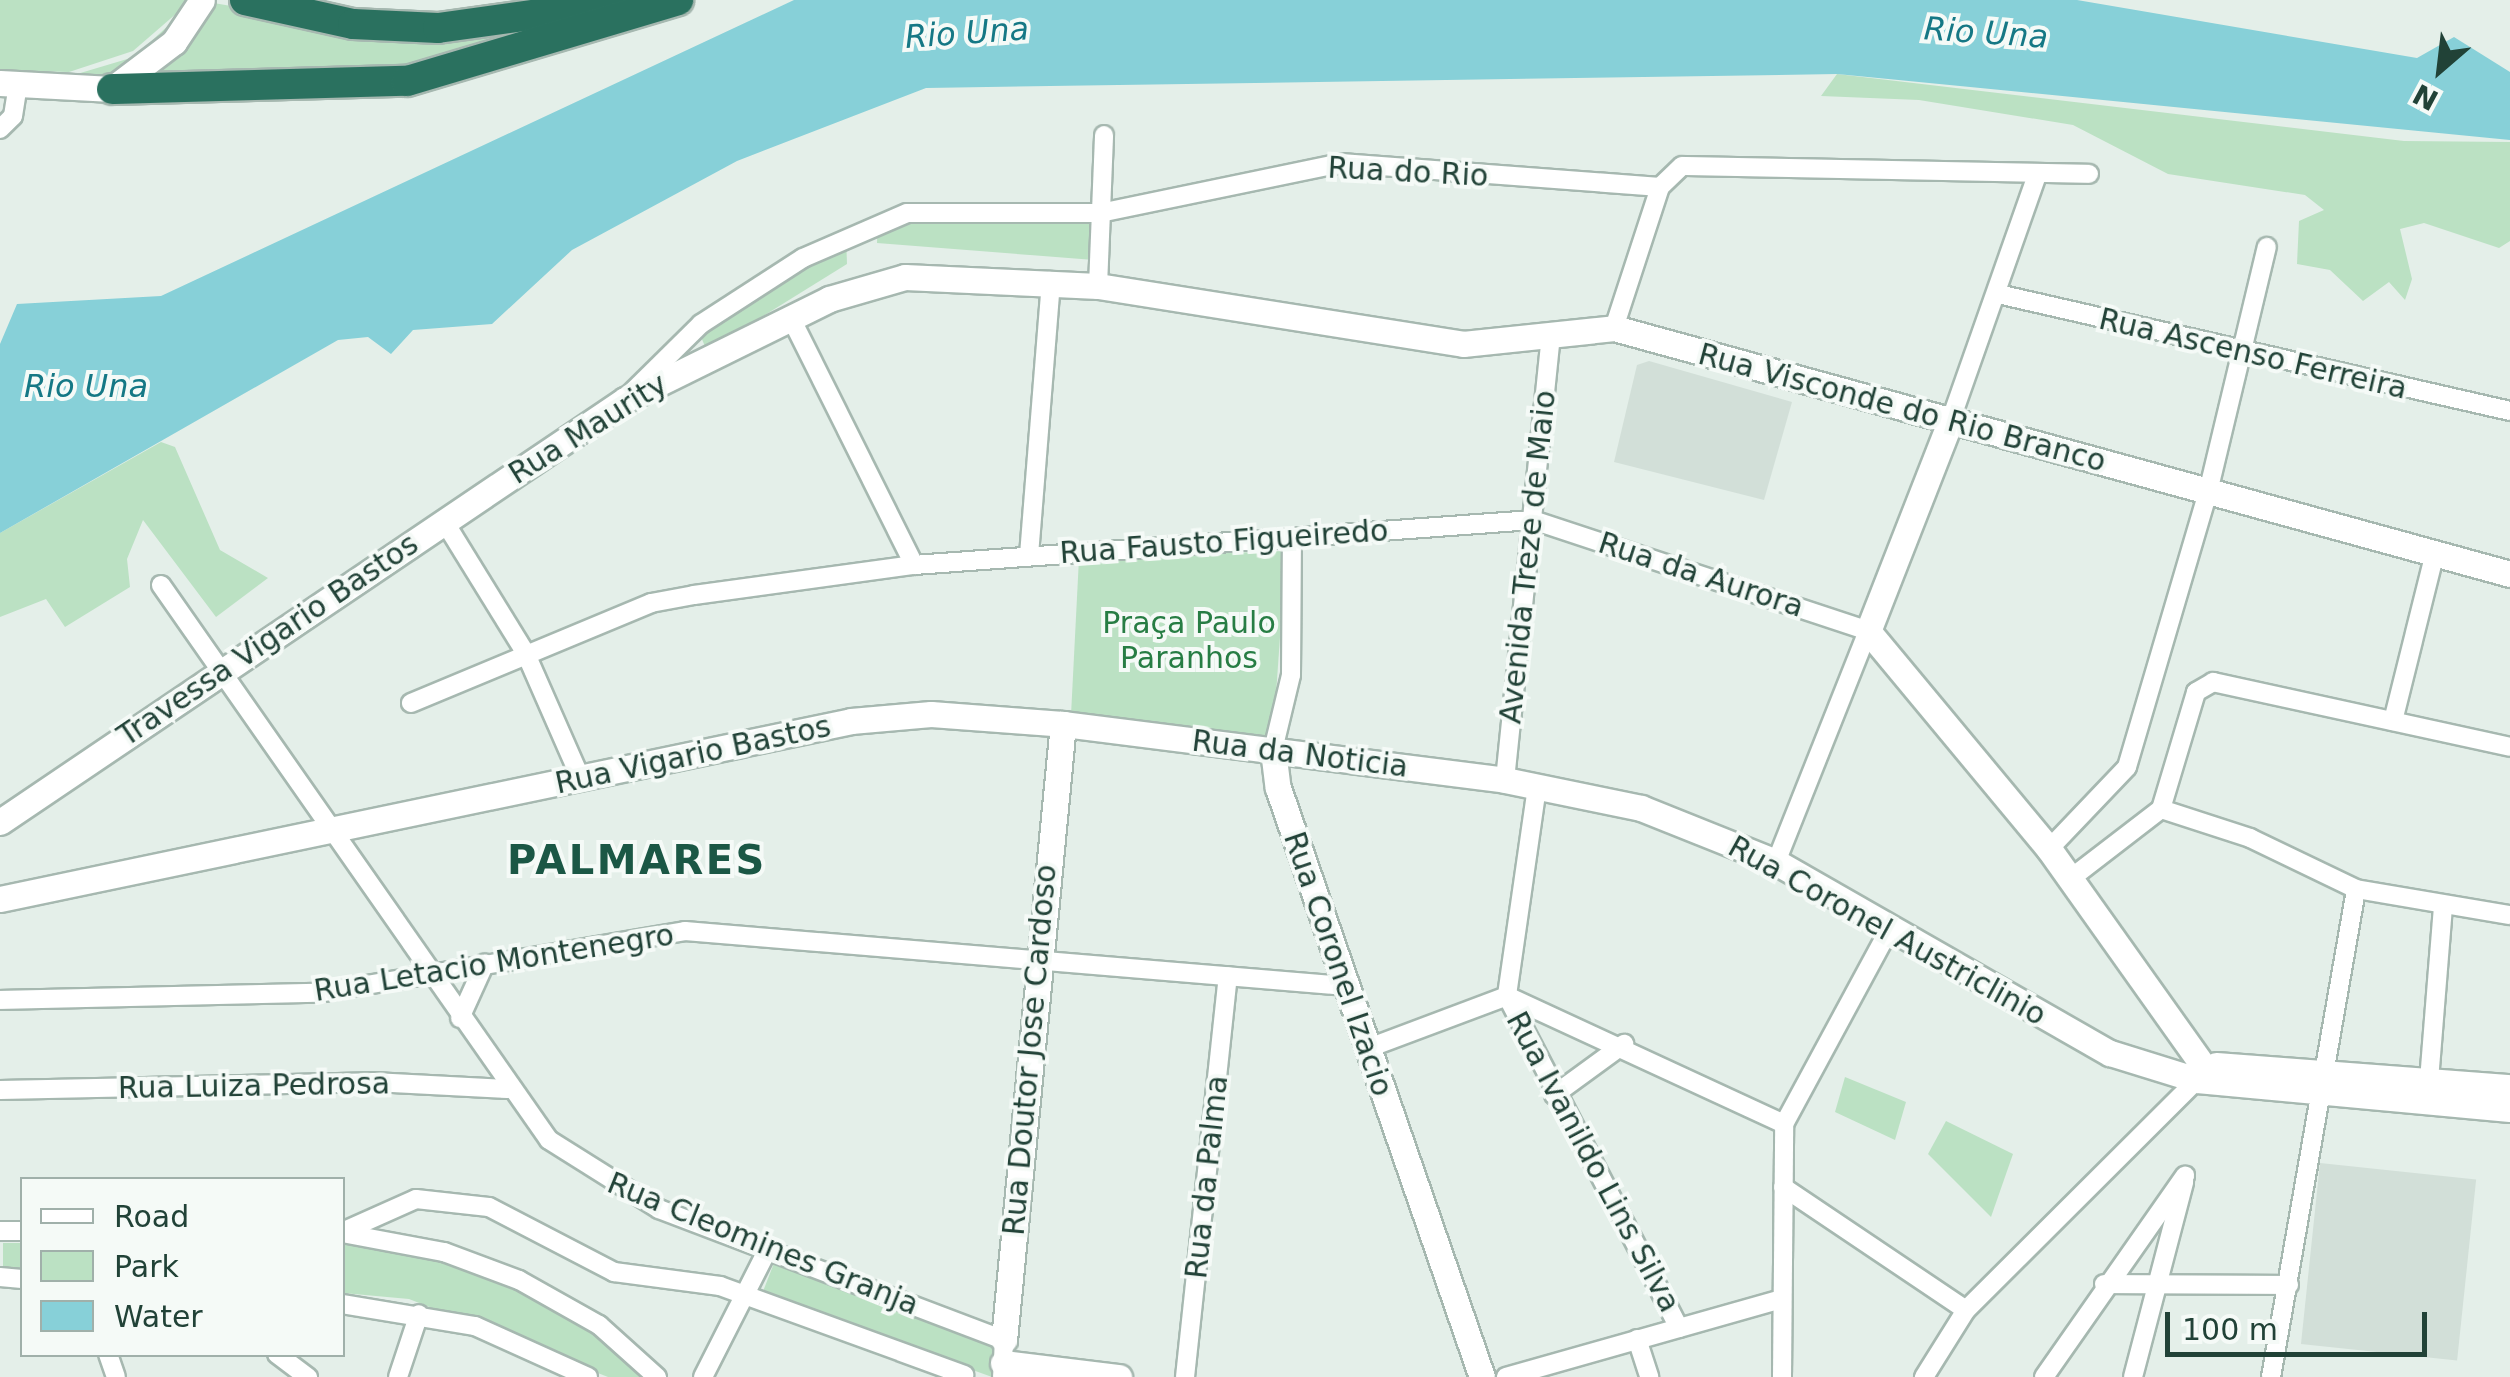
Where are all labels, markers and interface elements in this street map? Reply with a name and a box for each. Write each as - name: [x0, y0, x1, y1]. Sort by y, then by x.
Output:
- water label: Rio Una: [904, 10, 1030, 56]
- water label: Rio Una: [1923, 10, 2049, 56]
- north arrow: [2390, 20, 2490, 120]
- text: N: [2408, 77, 2444, 117]
- street label: Rua do Rio: [1327, 150, 1489, 194]
- street label: Rua Ascenso Ferreira: [2095, 301, 2411, 407]
- street label: Rua Visconde do Rio Branco: [1694, 336, 2110, 480]
- street label: Rua Maurity: [502, 366, 674, 492]
- water label: Rio Una: [24, 367, 148, 405]
- street label: Avenida Treze de Maio: [1493, 389, 1563, 725]
- street label: Rua Fausto Figueiredo: [1058, 513, 1390, 571]
- street label: Rua da Aurora: [1594, 525, 1808, 625]
- street label: Travessa Vigario Bastos: [111, 526, 425, 754]
- park label: Praça Paulo Paranhos: [1102, 605, 1276, 676]
- street label: Rua Vigario Bastos: [552, 708, 834, 802]
- street label: Rua da Noticia: [1190, 723, 1410, 785]
- street label: Rua Coronel Izacio: [1276, 827, 1400, 1101]
- street label: Rua Coronel Austriclinio: [1722, 829, 2052, 1033]
- district label: PALMARES: [507, 836, 767, 884]
- street label: Rua Doutor Jose Cardoso: [996, 863, 1064, 1237]
- street label: Rua Letacio Montenegro: [311, 917, 677, 1009]
- street label: Rua Ivanildo Lins Silva: [1498, 1006, 1688, 1318]
- street label: Rua Luiza Pedrosa: [118, 1066, 390, 1106]
- street label: Rua da Palma: [1178, 1073, 1236, 1281]
- street label: Rua Cleomines Granja: [602, 1165, 924, 1323]
- legend: [20, 1177, 345, 1357]
- text: Road: [114, 1199, 189, 1234]
- text: Park: [114, 1249, 179, 1284]
- scale bar: [2170, 1292, 2432, 1354]
- text: Water: [114, 1299, 203, 1334]
- text: 100 m: [2182, 1312, 2278, 1347]

